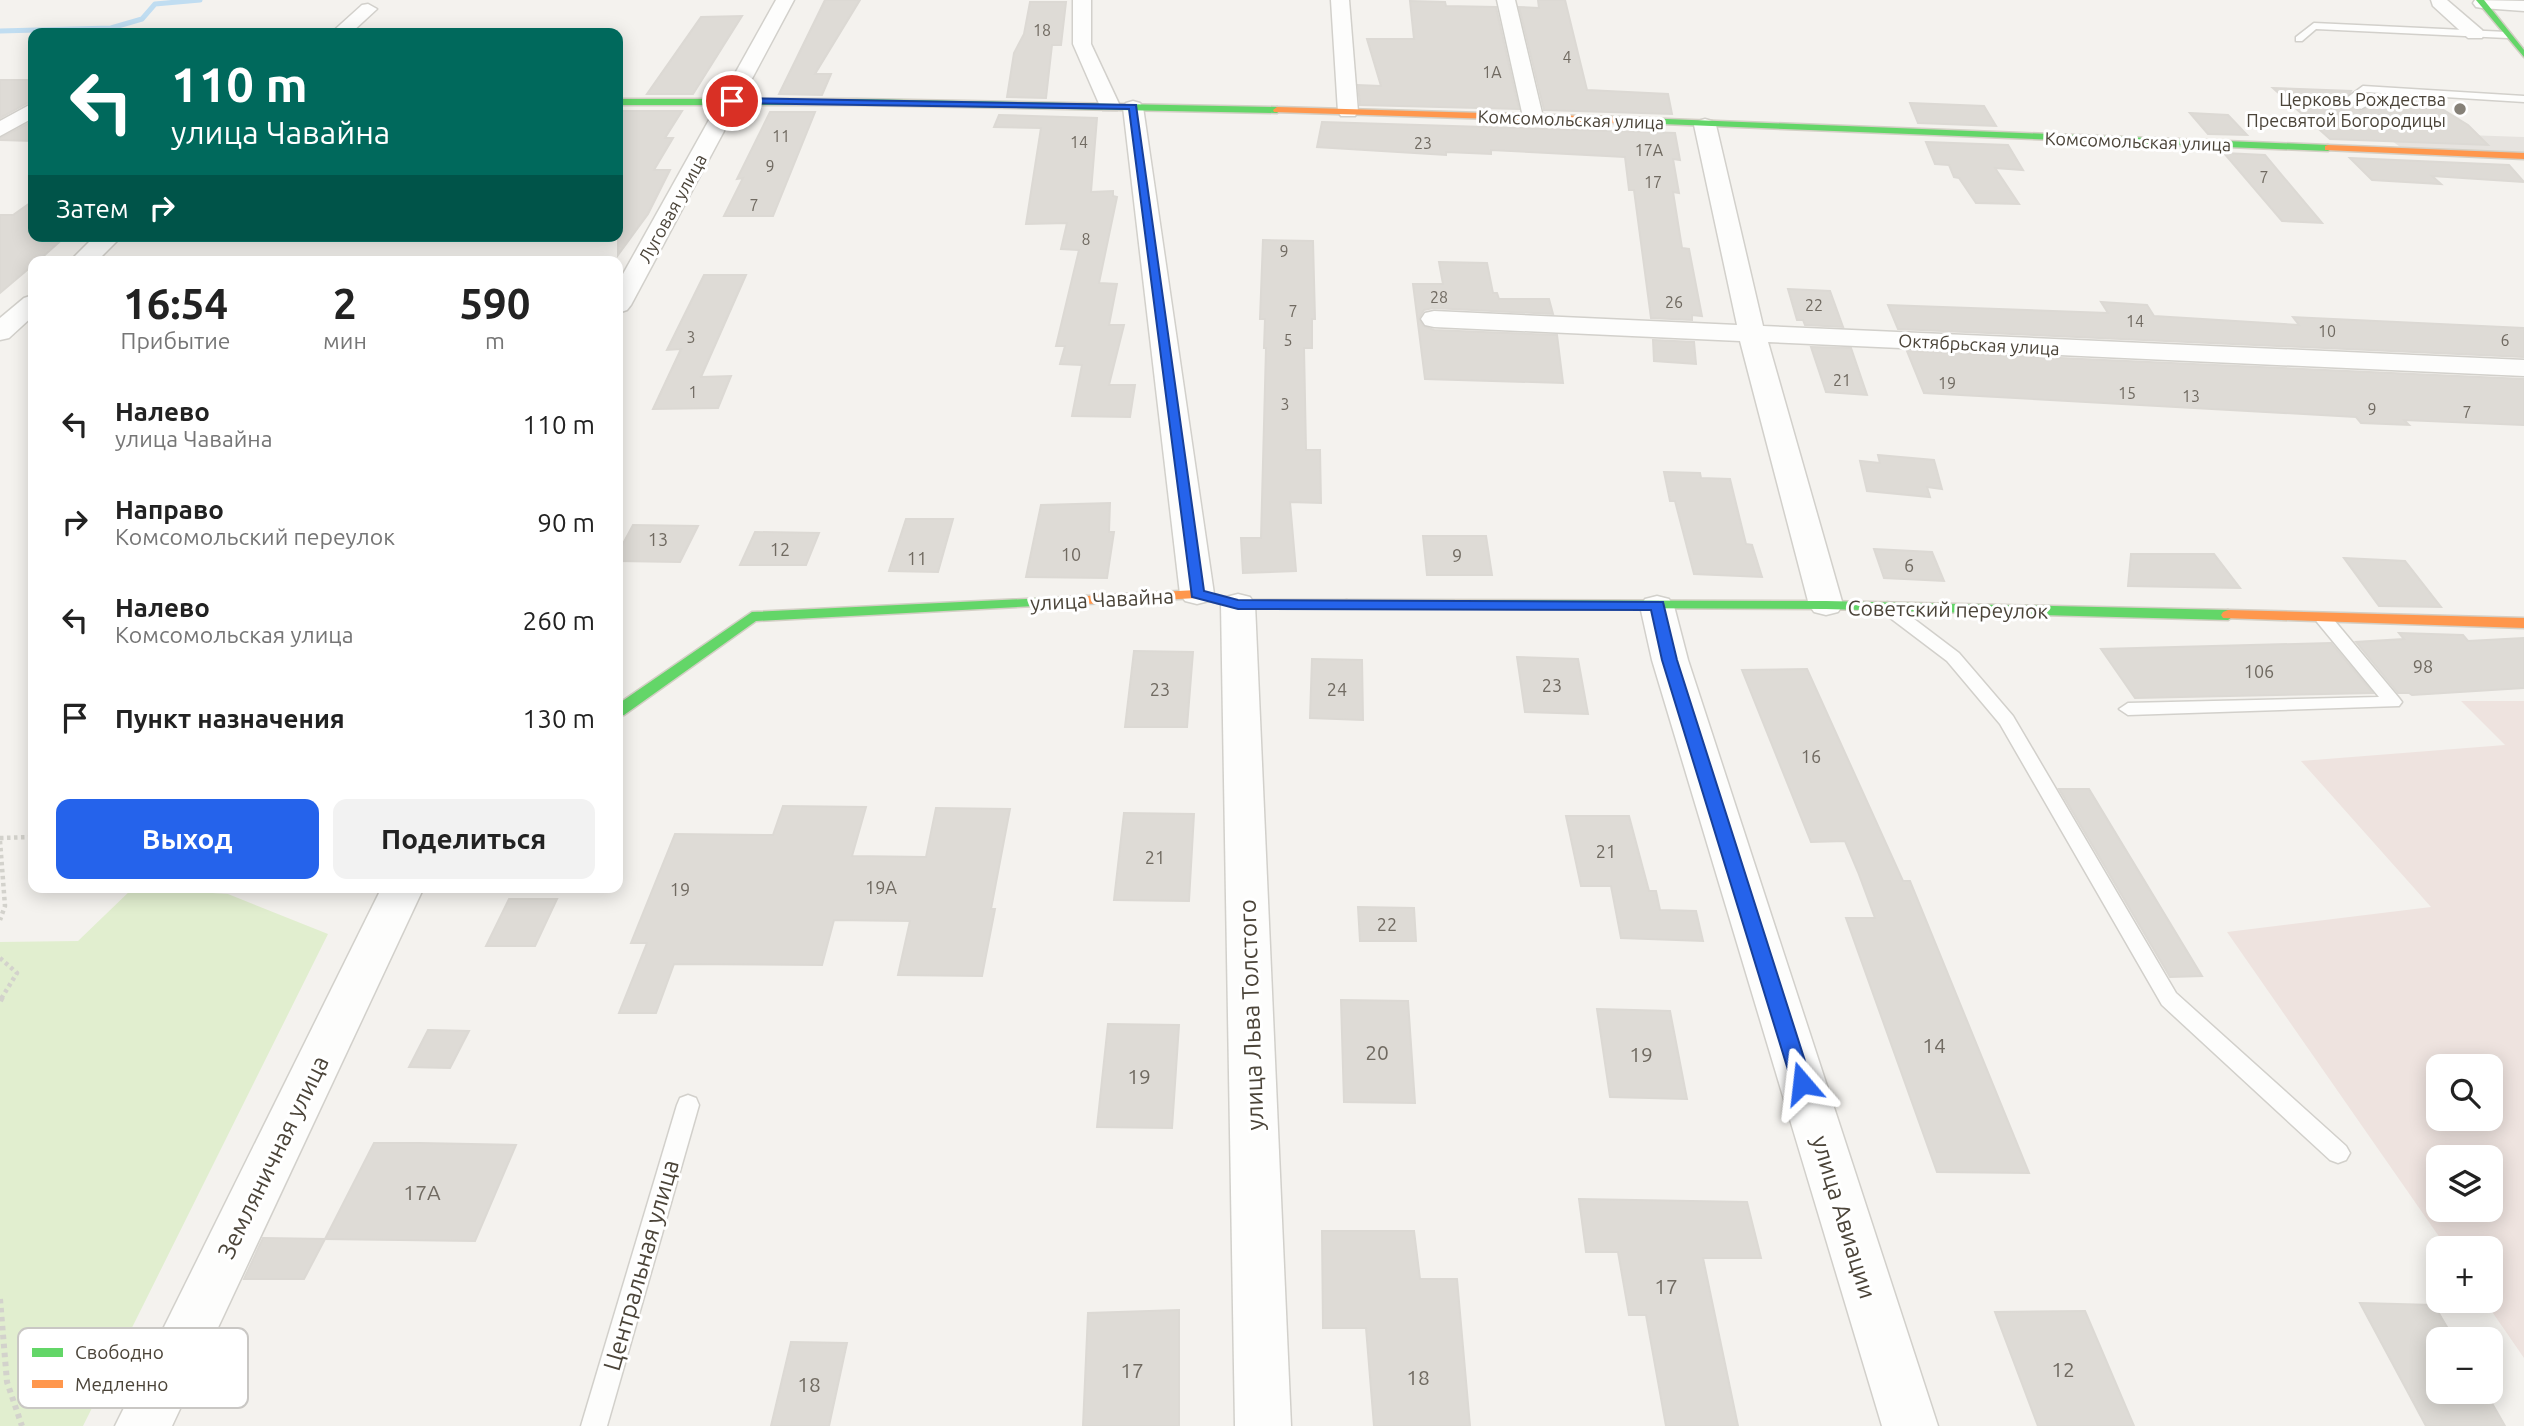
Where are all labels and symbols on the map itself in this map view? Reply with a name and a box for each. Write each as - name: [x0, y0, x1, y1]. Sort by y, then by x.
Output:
- house number: 18: [1033, 21, 1051, 39]
- house number: 4: [1562, 48, 1572, 66]
- house number: 1А: [1482, 63, 1502, 81]
- pin: [702, 71, 762, 131]
- place label: Церковь Рождества Пресвятой Богородицы: [2246, 89, 2446, 130]
- marker: Церковь Рождества Пресвятой Богородицы: [2452, 101, 2468, 117]
- street label: Комсомольская улица: [1477, 106, 1665, 132]
- house number: 11: [772, 127, 790, 145]
- street label: Комсомольская улица: [2044, 128, 2232, 154]
- house number: 14: [1070, 133, 1088, 151]
- house number: 23: [1414, 134, 1432, 152]
- house number: 17А: [1635, 141, 1664, 159]
- street label: Луговая улица: [634, 150, 710, 266]
- house number: 9: [765, 157, 775, 175]
- house number: 7: [2259, 168, 2269, 186]
- house number: 17: [1644, 173, 1662, 191]
- house number: 7: [749, 196, 759, 214]
- house number: 8: [1081, 230, 1091, 248]
- house number: 9: [1279, 242, 1289, 260]
- house number: 28: [1430, 288, 1448, 306]
- house number: 26: [1665, 293, 1683, 311]
- house number: 22: [1805, 296, 1823, 314]
- house number: 7: [1288, 302, 1298, 320]
- house number: 14: [2126, 312, 2144, 330]
- house number: 10: [2318, 322, 2336, 340]
- house number: 3: [686, 328, 696, 346]
- street label: Октябрьская улица: [1898, 330, 2060, 358]
- house number: 5: [1283, 331, 1293, 349]
- house number: 6: [2500, 331, 2510, 349]
- house number: 21: [1833, 371, 1851, 389]
- house number: 19: [1938, 374, 1956, 392]
- house number: 1: [688, 383, 698, 401]
- house number: 15: [2118, 384, 2136, 402]
- house number: 13: [2182, 387, 2200, 405]
- house number: 3: [1280, 395, 1290, 413]
- house number: 9: [2367, 400, 2377, 418]
- house number: 7: [2462, 403, 2472, 421]
- house number: 13: [648, 529, 668, 549]
- house number: 12: [770, 539, 790, 559]
- house number: 10: [1061, 544, 1081, 564]
- house number: 9: [1452, 545, 1462, 565]
- house number: 11: [907, 548, 927, 568]
- house number: 6: [1904, 555, 1914, 575]
- street label: улица Чавайна: [1030, 583, 1174, 615]
- street label: Советский переулок: [1848, 595, 2049, 623]
- house number: 98: [2413, 656, 2433, 676]
- house number: 106: [2244, 661, 2274, 681]
- house number: 23: [1542, 675, 1562, 695]
- house number: 23: [1150, 679, 1170, 699]
- house number: 24: [1327, 679, 1347, 699]
- house number: 16: [1801, 746, 1821, 766]
- house number: 21: [1596, 841, 1616, 861]
- house number: 21: [1145, 847, 1165, 867]
- house number: 19А: [865, 877, 897, 897]
- house number: 19: [670, 879, 690, 899]
- street label: улица Льва Толстого: [1233, 899, 1269, 1131]
- house number: 22: [1377, 914, 1397, 934]
- house number: 14: [1922, 1033, 1946, 1057]
- house number: 20: [1365, 1040, 1389, 1064]
- house number: 19: [1629, 1042, 1653, 1066]
- position arrow: [1765, 1046, 1839, 1120]
- street label: Земляничная улица: [212, 1051, 334, 1263]
- house number: 19: [1127, 1064, 1151, 1088]
- street label: улица Авиации: [1806, 1132, 1882, 1302]
- street label: Центральная улица: [598, 1156, 684, 1374]
- house number: 17А: [403, 1180, 441, 1204]
- house number: 17: [1654, 1274, 1678, 1298]
- legend: [18, 1328, 248, 1408]
- text: Свободно: [75, 1341, 164, 1363]
- house number: 12: [2051, 1357, 2075, 1381]
- house number: 17: [1120, 1358, 1144, 1382]
- house number: 18: [1406, 1365, 1430, 1389]
- house number: 18: [797, 1372, 821, 1396]
- text: Медленно: [75, 1373, 168, 1395]

